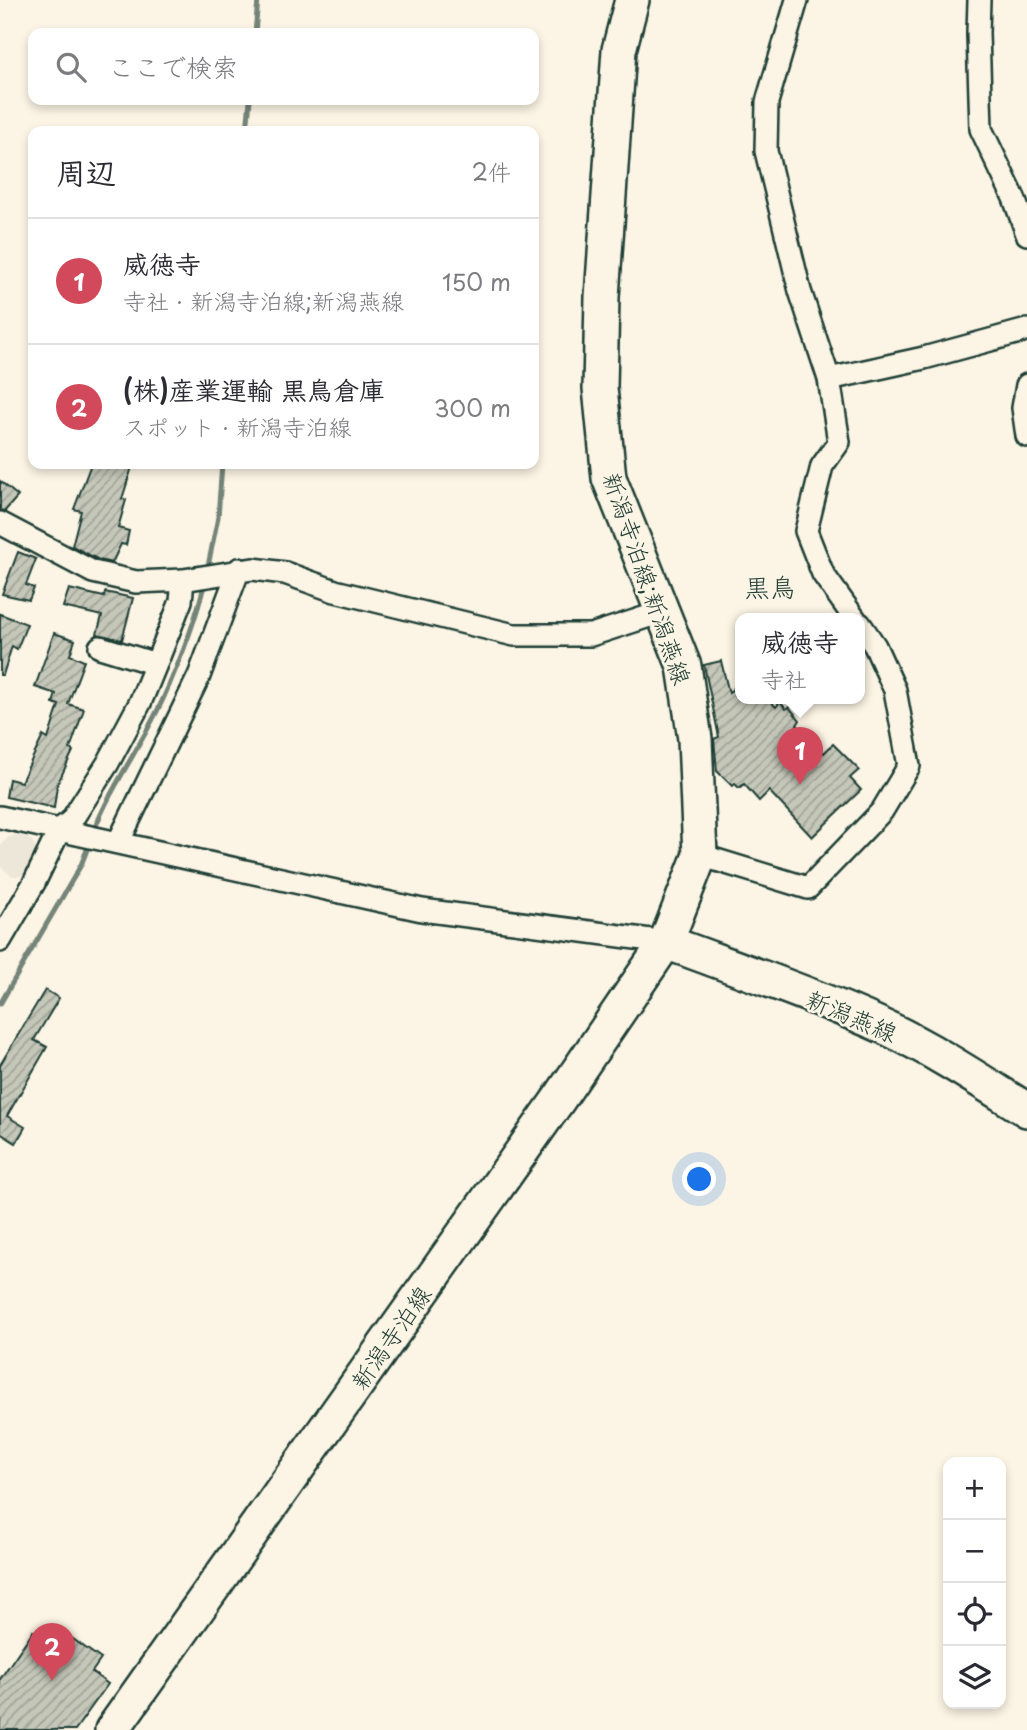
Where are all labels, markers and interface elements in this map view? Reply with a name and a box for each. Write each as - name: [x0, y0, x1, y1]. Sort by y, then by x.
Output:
- search box: [28, 28, 539, 105]
- text: ここで検索: [108, 47, 238, 86]
- icon: search: [52, 48, 90, 86]
- text: 周辺: [56, 149, 116, 194]
- text: 2件: [472, 154, 511, 189]
- text: 威徳寺: [123, 244, 201, 283]
- text: 1: [74, 264, 85, 299]
- text: 150 m: [442, 264, 511, 299]
- text: 寺社 · 新潟寺泊線;新潟燕線: [123, 283, 404, 318]
- text: (株)産業運輸 黒鳥倉庫: [123, 370, 385, 409]
- text: 2: [71, 390, 87, 425]
- text: 300 m: [434, 390, 511, 425]
- text: スポット · 新潟寺泊線: [123, 409, 352, 444]
- street label: 新潟寺泊線;新潟燕線: [595, 467, 701, 689]
- district label: 黒鳥: [744, 567, 796, 606]
- popup: [735, 613, 865, 704]
- text: 威徳寺: [761, 622, 839, 661]
- text: 寺社: [761, 661, 807, 696]
- pin: 1: [777, 727, 823, 785]
- street label: 新潟燕線: [801, 980, 903, 1050]
- your location: [682, 1162, 716, 1196]
- street label: 新潟寺泊線: [341, 1278, 439, 1396]
- map controls: [943, 1457, 1006, 1709]
- button: +: [943, 1457, 1006, 1520]
- button: −: [943, 1520, 1006, 1583]
- button: locate: [943, 1583, 1006, 1646]
- pin: 2: [29, 1623, 75, 1681]
- button: layers: [943, 1646, 1006, 1709]

